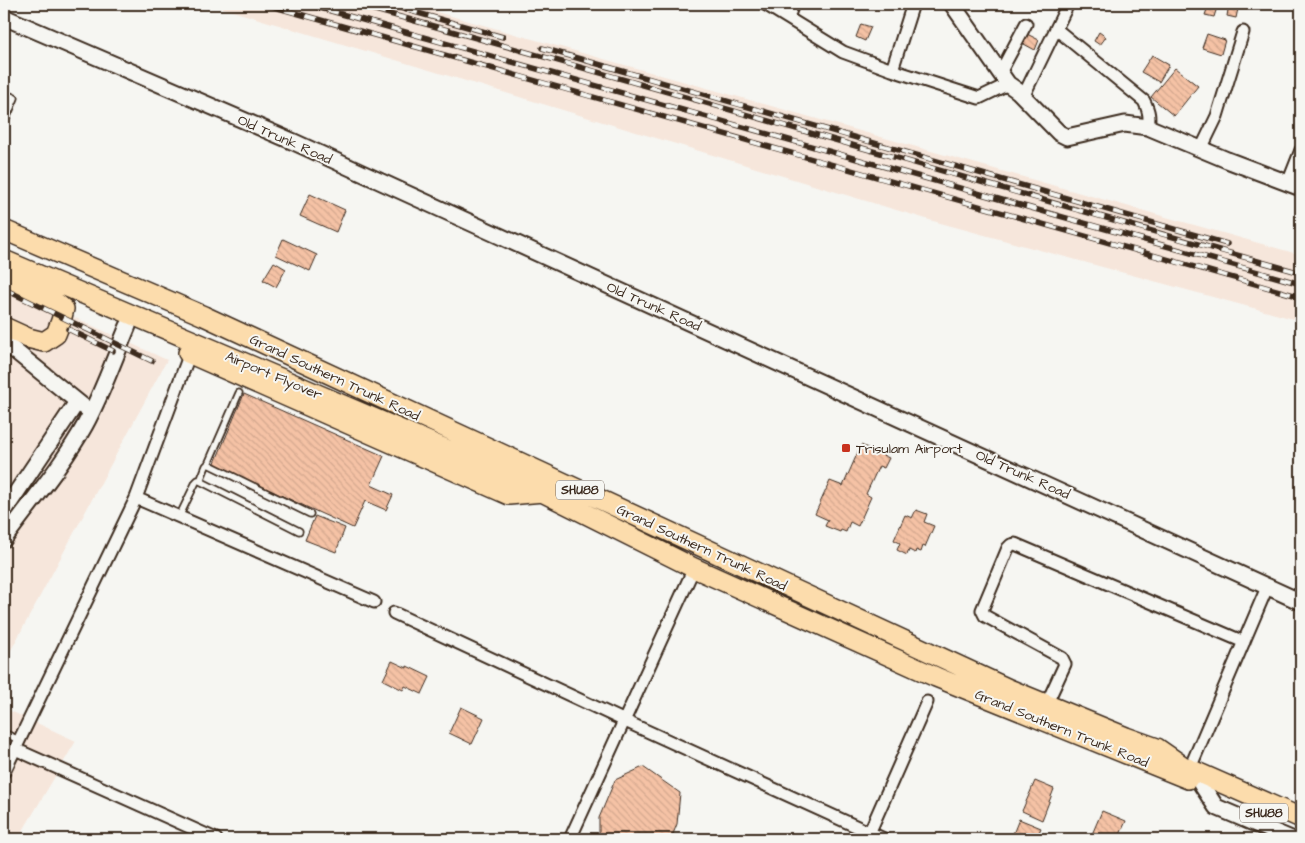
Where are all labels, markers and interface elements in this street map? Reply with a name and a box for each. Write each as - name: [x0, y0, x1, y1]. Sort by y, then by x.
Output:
- street label: Old Trunk Road: [234, 110, 335, 170]
- street label: Old Trunk Road: [603, 277, 704, 337]
- street label: Grand Southern Trunk Road: [246, 330, 423, 426]
- street label: Airport Flyover: [222, 346, 325, 405]
- place label: Trisulam Airport: [856, 439, 963, 459]
- marker: Trisulam Airport: [840, 442, 852, 454]
- street label: Old Trunk Road: [972, 445, 1073, 505]
- road number: SHU88: [556, 480, 604, 500]
- street label: Grand Southern Trunk Road: [613, 500, 790, 596]
- street label: Grand Southern Trunk Road: [972, 685, 1151, 773]
- road number: SHU88: [1240, 804, 1288, 822]

